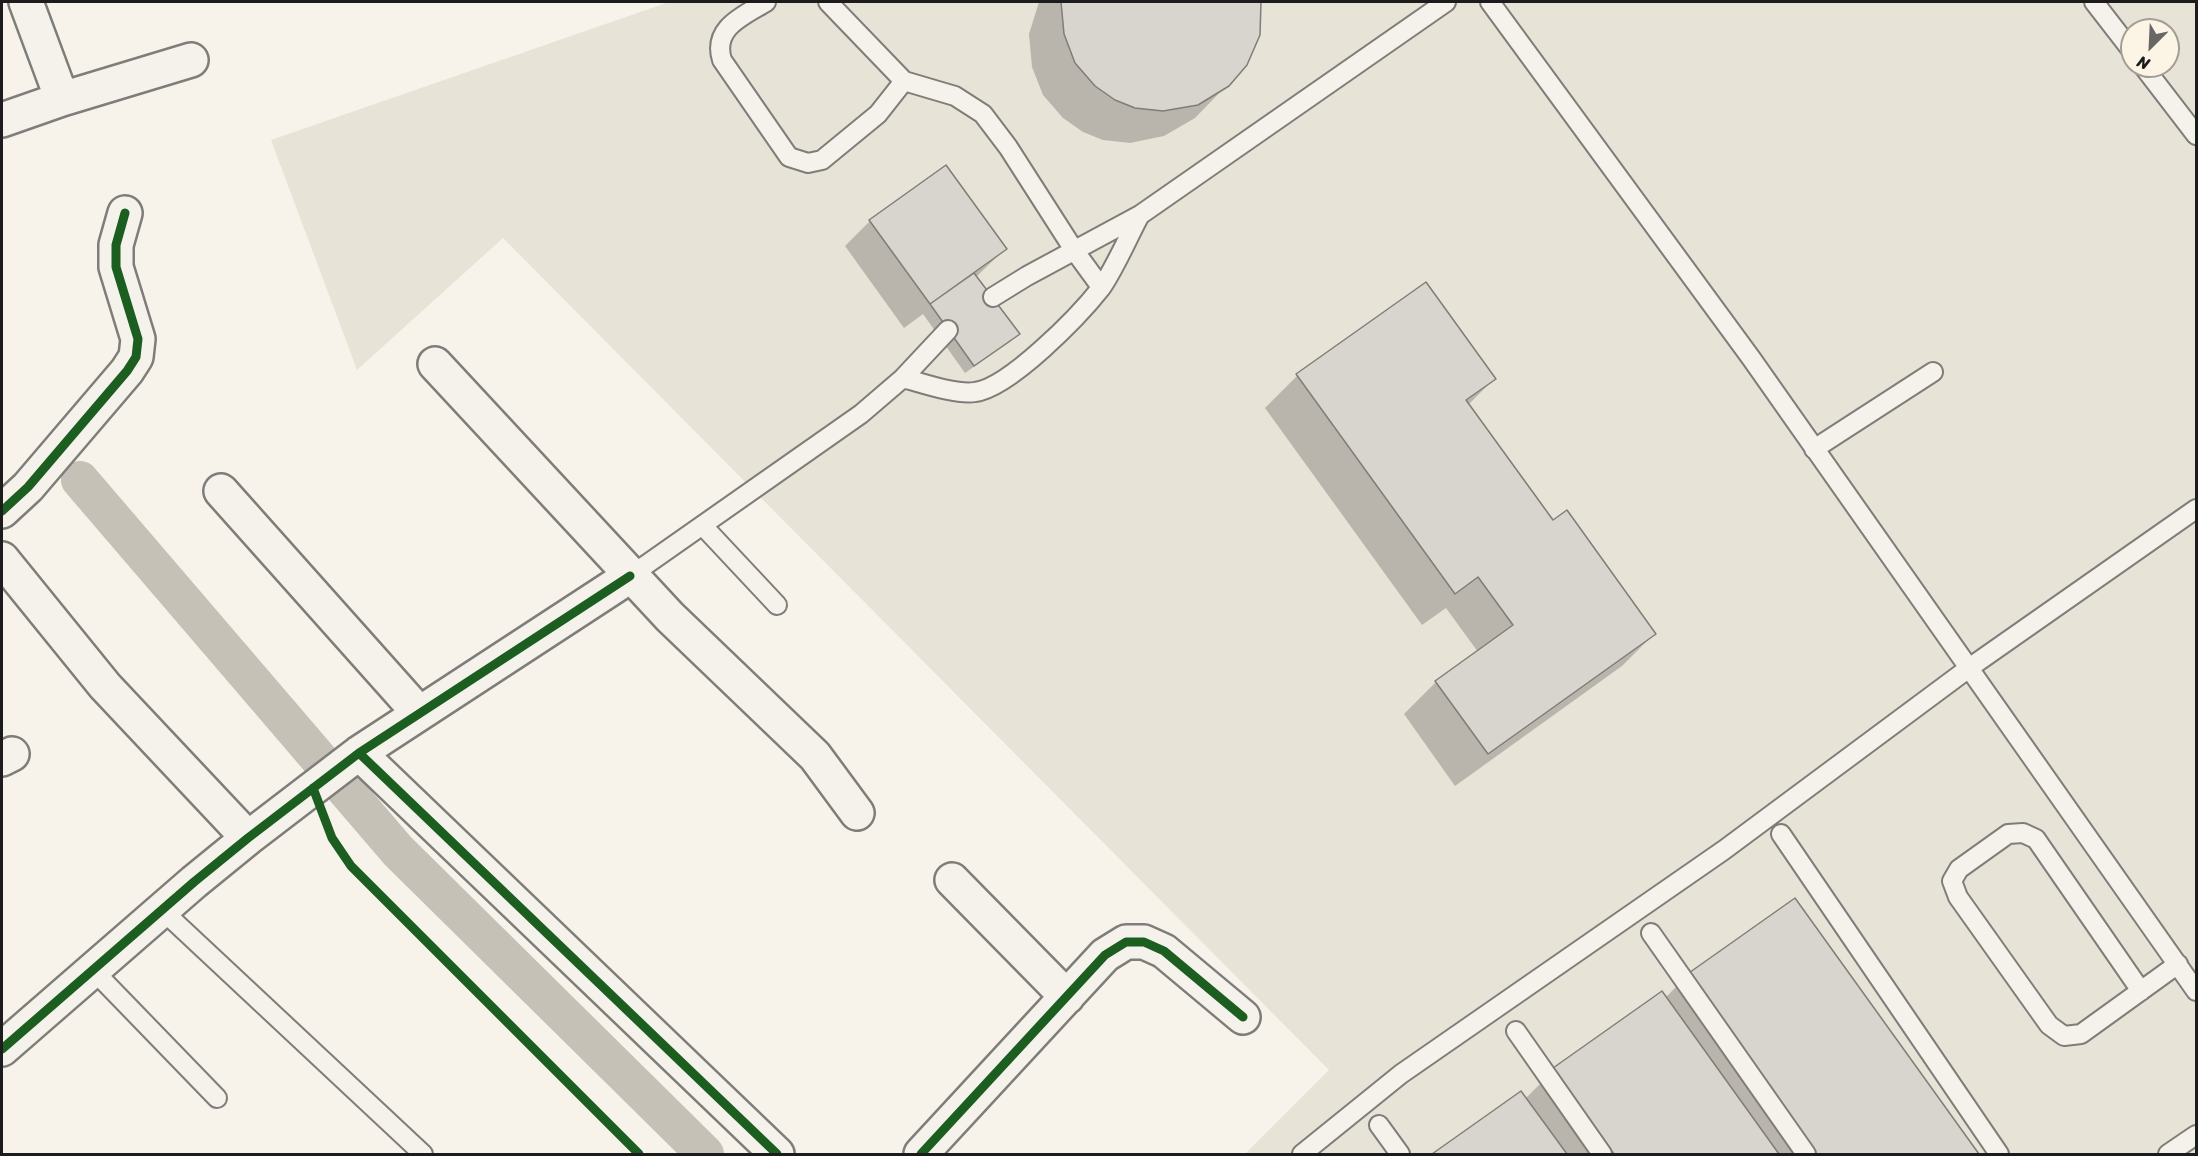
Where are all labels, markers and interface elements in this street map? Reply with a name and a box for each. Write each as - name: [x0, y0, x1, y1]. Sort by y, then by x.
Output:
- north arrow: [2120, 18, 2180, 78]
- text: N: [2132, 48, 2154, 79]

